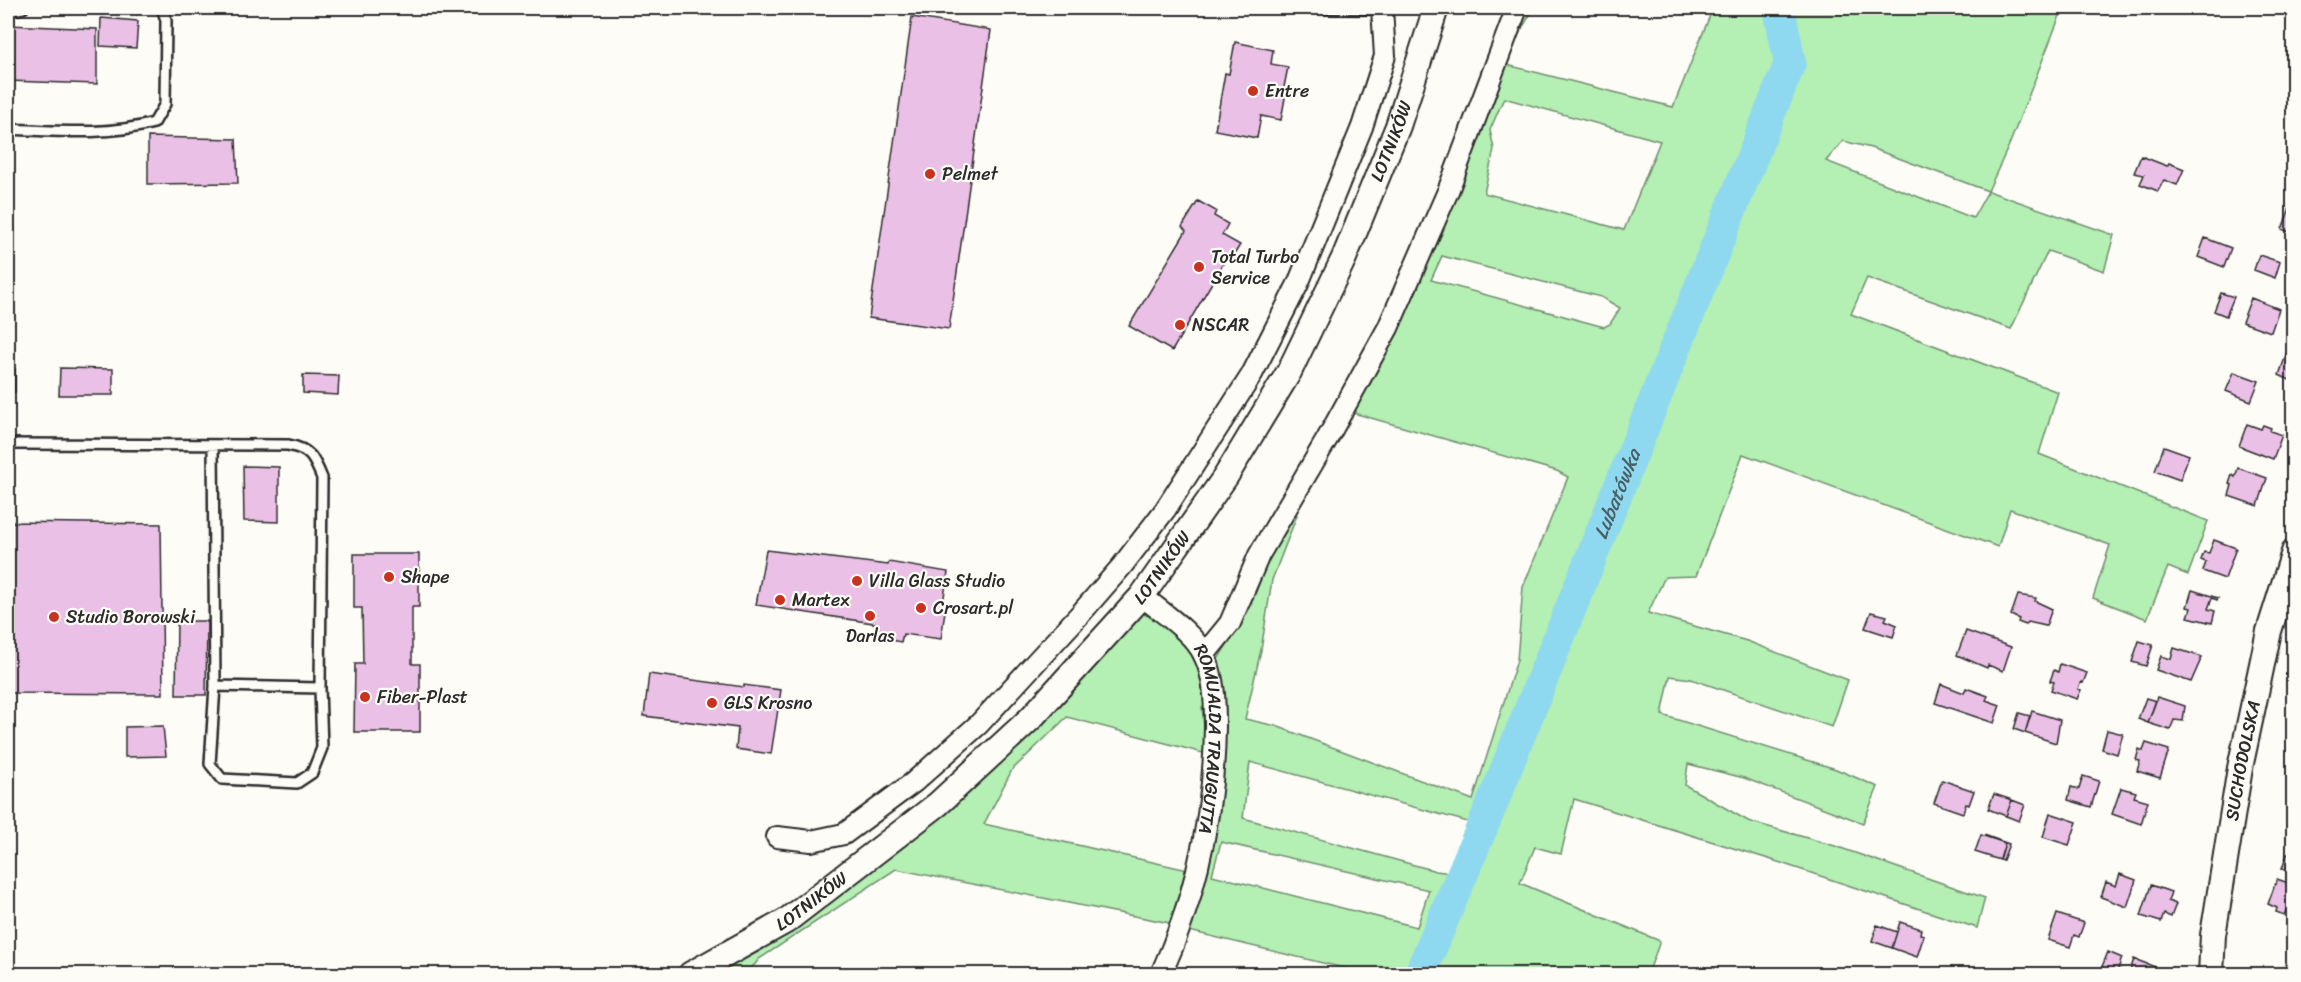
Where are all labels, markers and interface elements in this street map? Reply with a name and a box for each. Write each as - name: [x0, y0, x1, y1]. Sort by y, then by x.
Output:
- place label: Entre: [1265, 75, 1309, 107]
- marker: Entre: [1246, 84, 1260, 98]
- street label: LOTNIKÓW: [1361, 96, 1421, 186]
- place label: Pelmet: [942, 158, 998, 190]
- marker: Pelmet: [923, 167, 937, 181]
- place label: Total Turbo Service: [1211, 241, 1299, 294]
- marker: Total Turbo Service: [1192, 260, 1206, 274]
- place label: NSCAR: [1192, 309, 1249, 341]
- marker: NSCAR: [1173, 318, 1187, 332]
- water label: Lubatówka: [1583, 442, 1652, 544]
- street label: LOTNIKÓW: [1125, 523, 1200, 612]
- place label: Shape: [401, 561, 450, 593]
- place label: Villa Glass Studio: [869, 565, 1005, 597]
- marker: Shape: [382, 570, 396, 584]
- marker: Villa Glass Studio: [850, 574, 864, 588]
- place label: Martex: [792, 584, 850, 616]
- place label: Crosart.pl: [933, 592, 1014, 624]
- marker: Martex: [773, 593, 787, 607]
- place label: Studio Borowski: [66, 601, 196, 633]
- marker: Crosart.pl: [914, 601, 928, 615]
- marker: Darlas: [863, 609, 877, 623]
- marker: Studio Borowski: [47, 610, 61, 624]
- place label: Darlas: [846, 620, 895, 652]
- street label: ROMUALDA TRAUGUTTA: [1185, 637, 1231, 836]
- place label: Fiber-Plast: [377, 681, 468, 713]
- place label: GLS Krosno: [724, 687, 813, 719]
- marker: Fiber-Plast: [358, 690, 372, 704]
- marker: GLS Krosno: [705, 696, 719, 710]
- street label: SUCHODOLSKA: [2216, 697, 2270, 823]
- street label: LOTNIKÓW: [769, 862, 855, 940]

